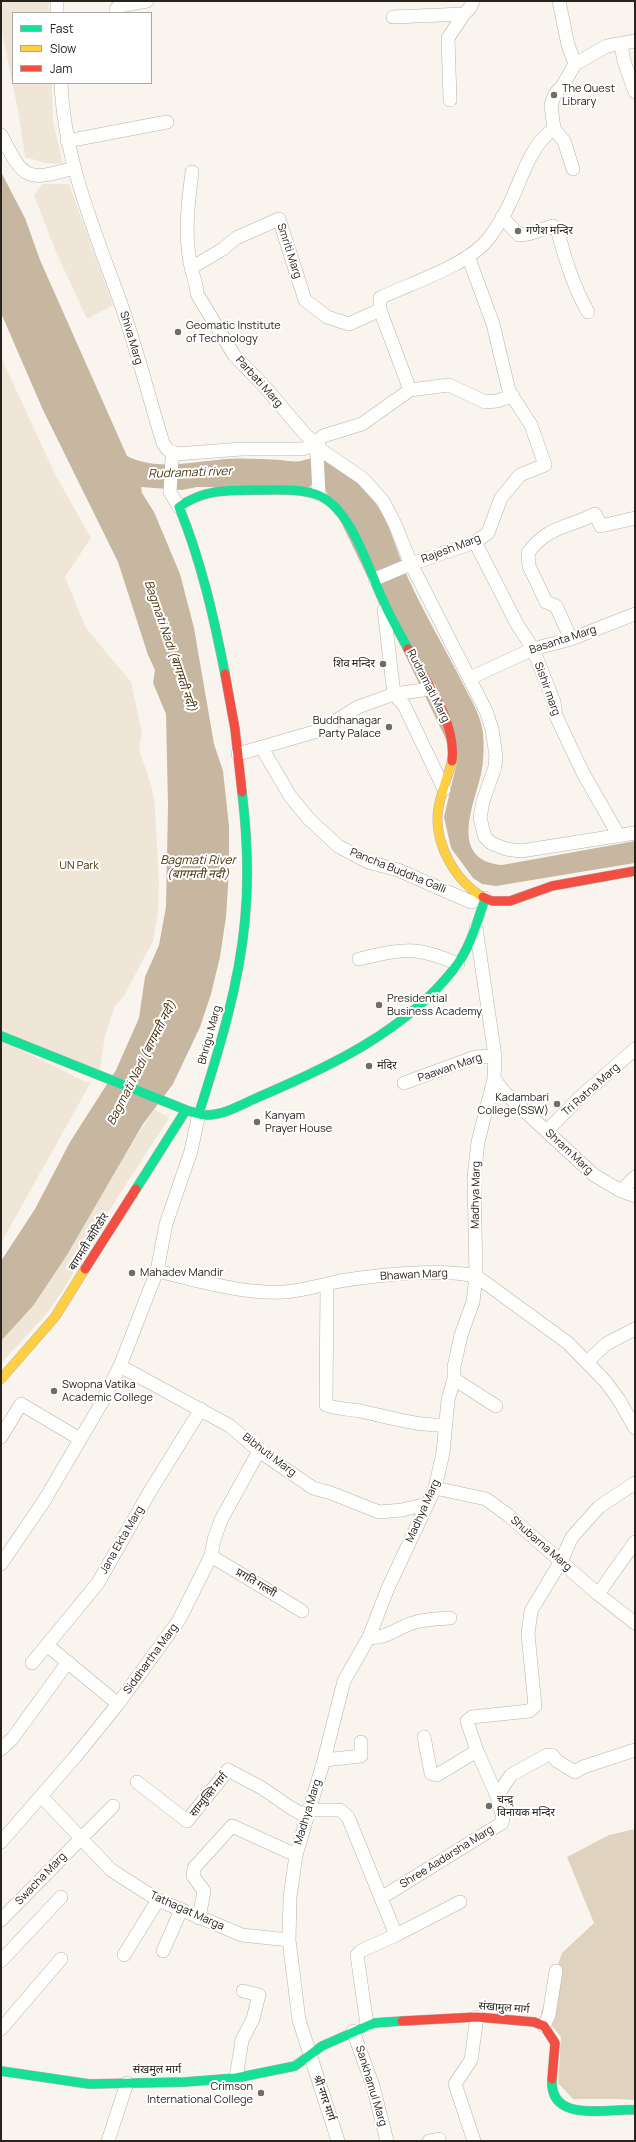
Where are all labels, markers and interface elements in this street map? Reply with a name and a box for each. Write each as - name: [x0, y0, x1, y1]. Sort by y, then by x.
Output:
- legend: [12, 12, 152, 84]
- text: Fast: [50, 20, 74, 37]
- text: Slow: [50, 40, 76, 57]
- text: Jam: [50, 60, 72, 77]
- place label: The Quest Library: [562, 82, 615, 108]
- marker: The Quest Library: [549, 90, 559, 100]
- street label: Smriti Marg: [274, 222, 304, 280]
- place label: गणेश मन्दिर: [526, 224, 573, 238]
- marker: गणेश मन्दिर: [513, 226, 523, 236]
- street label: Shiva Marg: [117, 310, 145, 366]
- place label: Geomatic Institute of Technology: [186, 319, 281, 345]
- marker: Geomatic Institute of Technology: [173, 327, 183, 337]
- street label: Parbati Marg: [233, 354, 285, 410]
- water label: Rudramati river: [148, 464, 232, 482]
- street label: Rajesh Marg: [420, 532, 482, 566]
- water label: Bagmati Nadi (बागमती नदी): [141, 579, 199, 713]
- street label: Basanta Marg: [528, 623, 598, 657]
- street label: Rudramati Marg: [404, 647, 452, 725]
- place label: शिव मन्दिर: [333, 657, 375, 671]
- marker: शिव मन्दिर: [378, 659, 388, 669]
- street label: Sishir marg: [531, 660, 563, 718]
- place label: Buddhanagar Party Palace: [313, 714, 381, 740]
- marker: Buddhanagar Party Palace: [384, 722, 394, 732]
- street label: Pancha Buddha Galli: [348, 846, 448, 896]
- water label: Bagmati River (बागमती नदी): [160, 854, 236, 882]
- park label: UN Park: [59, 859, 99, 873]
- place label: Presidential Business Academy: [387, 992, 482, 1018]
- water label: Bagmati Nadi (बागमती नदी): [104, 998, 180, 1128]
- marker: Presidential Business Academy: [374, 1000, 384, 1010]
- street label: Bhrigu Marg: [196, 1004, 224, 1066]
- street label: Paawan Marg: [416, 1051, 484, 1085]
- place label: मंदिर: [377, 1059, 397, 1073]
- marker: मंदिर: [364, 1061, 374, 1071]
- street label: Tri Ratna Marg: [560, 1061, 622, 1119]
- place label: Kadambari College(SSW): [478, 1091, 549, 1117]
- marker: Kadambari College(SSW): [552, 1099, 562, 1109]
- place label: Kanyam Prayer House: [265, 1109, 332, 1135]
- marker: Kanyam Prayer House: [252, 1117, 262, 1127]
- street label: Shram Marg: [542, 1127, 596, 1177]
- street label: Madhya Marg: [469, 1161, 483, 1229]
- street label: बागमती कोरिडोर: [66, 1211, 112, 1273]
- place label: Mahadev Mandir: [140, 1266, 223, 1280]
- street label: Bhawan Marg: [380, 1267, 448, 1283]
- marker: Mahadev Mandir: [127, 1268, 137, 1278]
- place label: Swopna Vatika Academic College: [62, 1378, 153, 1404]
- marker: Swopna Vatika Academic College: [49, 1386, 59, 1396]
- street label: Bibhuti Marg: [240, 1431, 298, 1479]
- street label: Madhya Marg: [403, 1477, 443, 1545]
- street label: Jana Ekta Marg: [97, 1504, 147, 1576]
- street label: Shubarna Marg: [508, 1514, 574, 1574]
- street label: प्रगति गल्ली: [233, 1566, 279, 1600]
- street label: Siddhartha Marg: [121, 1621, 181, 1697]
- street label: साम्युक्ति मार्ग: [187, 1770, 231, 1820]
- street label: Madhya Marg: [292, 1778, 324, 1846]
- place label: चन्द्र् विनायक मन्दिर: [497, 1793, 555, 1819]
- marker: चन्द्र् विनायक मन्दिर: [484, 1801, 494, 1811]
- street label: Shree Aadarsha Marg: [398, 1823, 496, 1891]
- street label: Swacha Marg: [13, 1850, 69, 1908]
- street label: Tathagat Marga: [148, 1889, 226, 1933]
- street label: संखामुल मार्ग: [478, 2000, 530, 2016]
- street label: Sankhamul Marg: [352, 2044, 390, 2128]
- street label: संखमुल मार्ग: [133, 2063, 181, 2077]
- street label: श्री नगर मार्ग: [310, 2073, 338, 2123]
- place label: Crimson International College: [147, 2080, 253, 2106]
- marker: Crimson International College: [256, 2088, 266, 2098]

